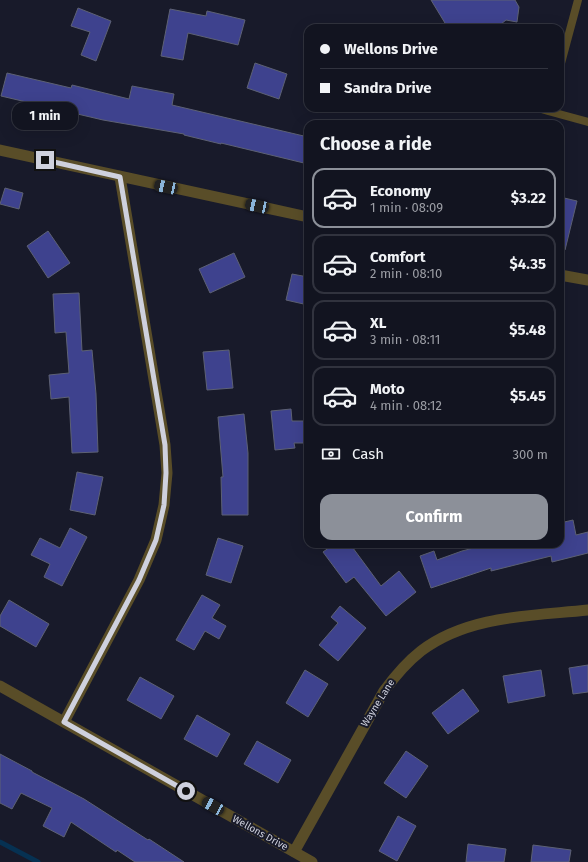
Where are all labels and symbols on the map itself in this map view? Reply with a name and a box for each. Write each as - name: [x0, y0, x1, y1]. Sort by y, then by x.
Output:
- callout: 1 min: [12, 102, 78, 130]
- route end: [36, 151, 54, 169]
- car: [153, 179, 179, 195]
- car: [244, 198, 270, 214]
- street label: Wayne Lane: [359, 677, 397, 729]
- route start: [177, 782, 195, 800]
- car: [200, 795, 226, 817]
- street label: Wellons Drive: [230, 813, 290, 853]

